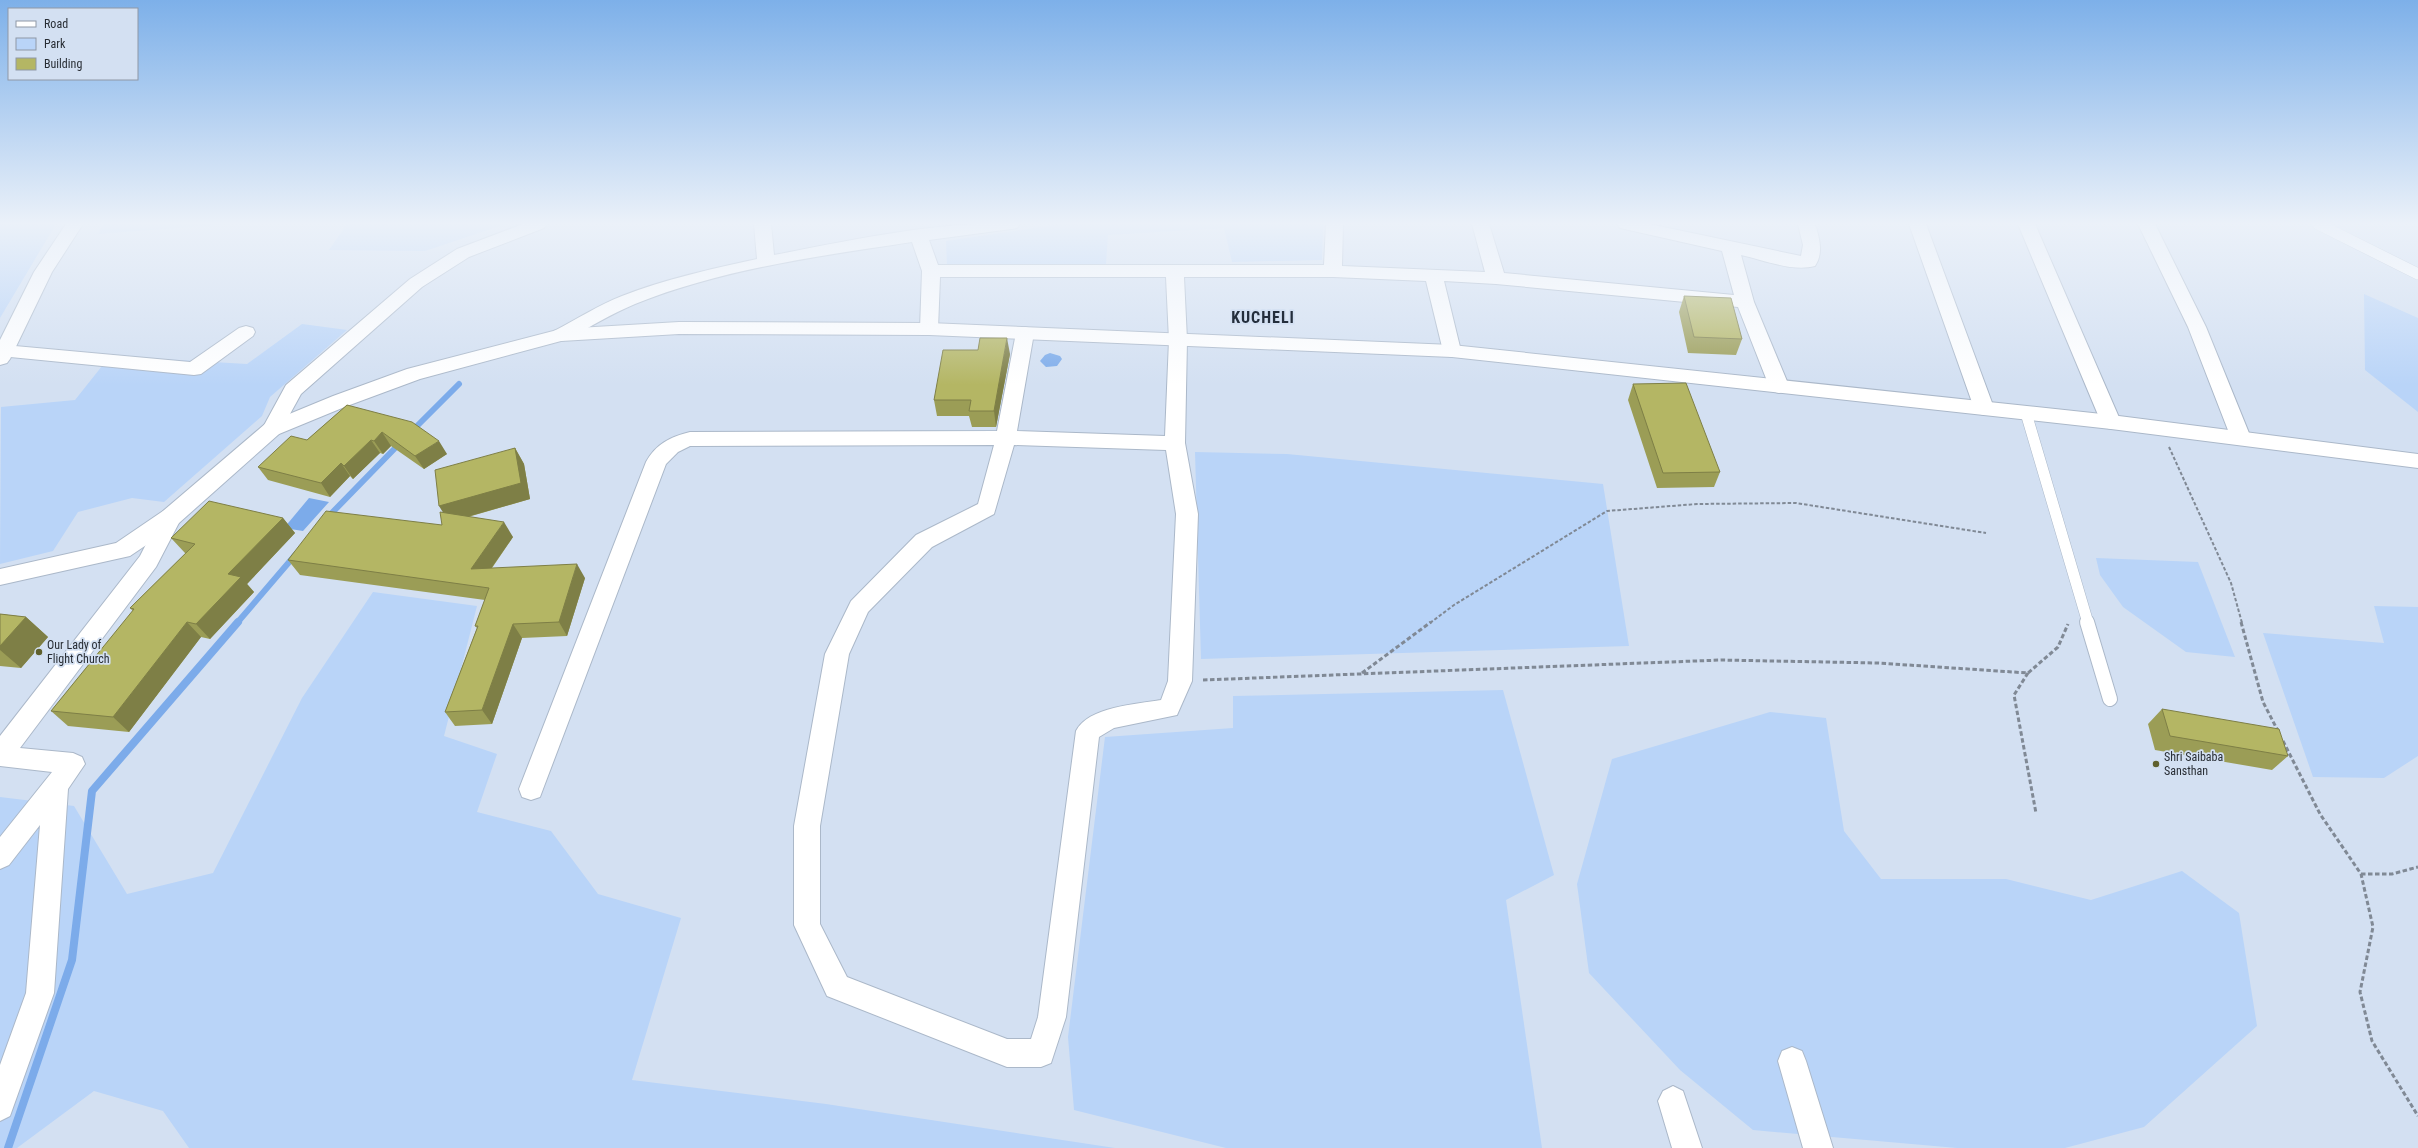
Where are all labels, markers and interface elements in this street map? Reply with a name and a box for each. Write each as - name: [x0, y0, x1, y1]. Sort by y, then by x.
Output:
- legend: [8, 8, 138, 80]
- text: Road: [44, 17, 68, 31]
- text: Park: [44, 37, 66, 51]
- text: Building: [44, 57, 82, 71]
- district label: KUCHELI: [1231, 308, 1295, 327]
- place label: Our Lady of Flight Church: [47, 638, 110, 666]
- marker: Our Lady of Flight Church: [34, 647, 44, 657]
- place label: Shri Saibaba Sansthan: [2164, 750, 2223, 778]
- marker: Shri Saibaba Sansthan: [2151, 759, 2161, 769]

